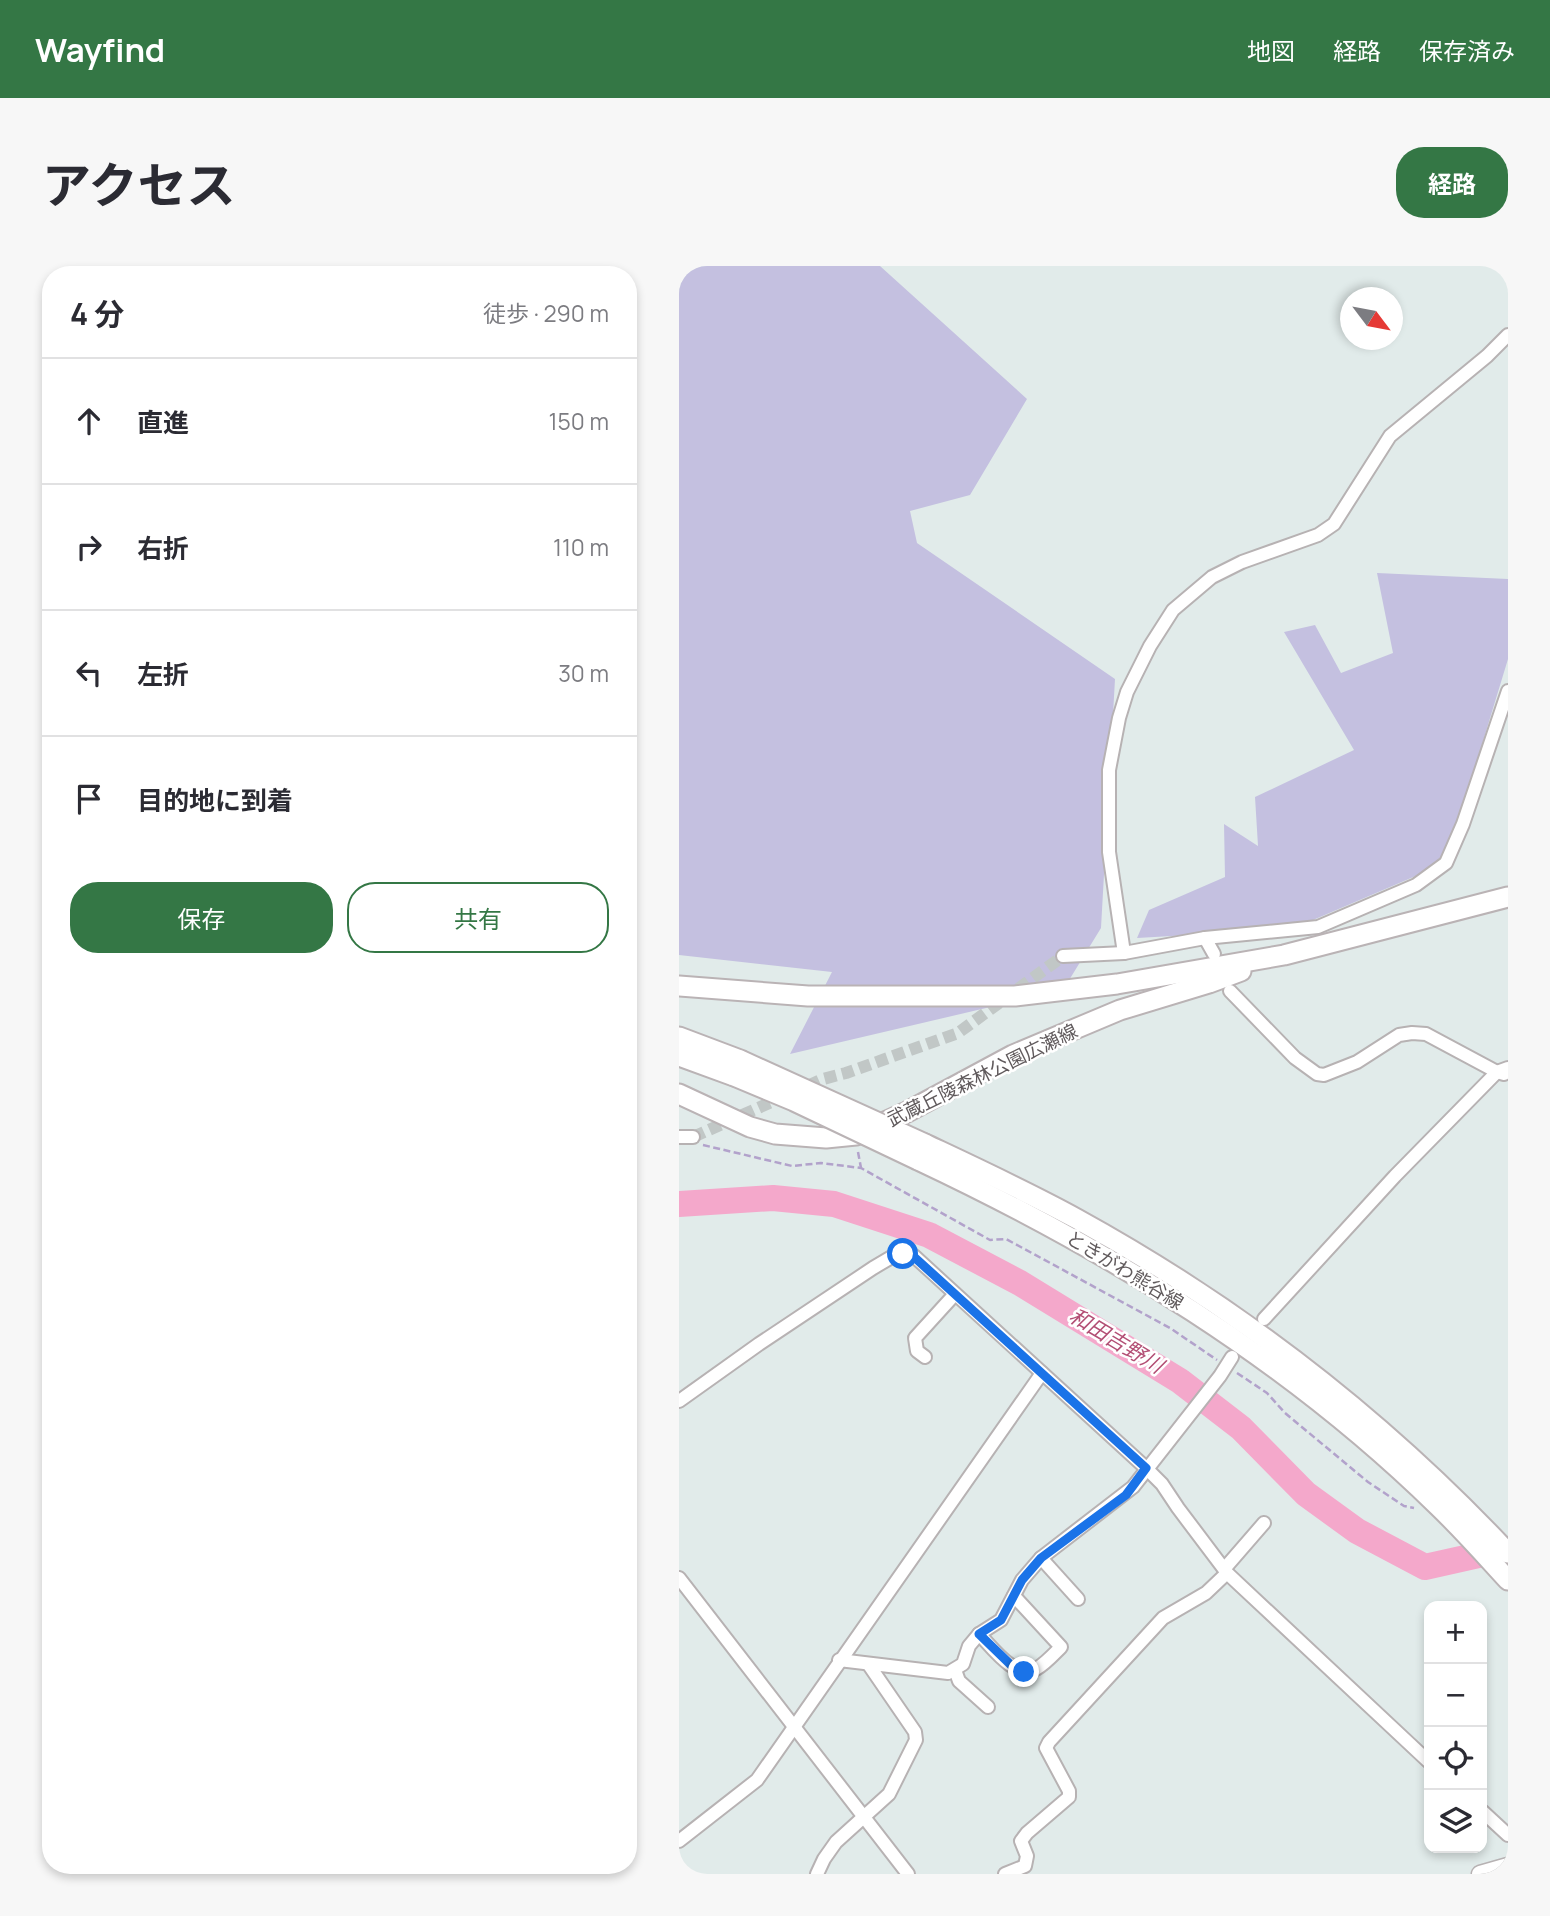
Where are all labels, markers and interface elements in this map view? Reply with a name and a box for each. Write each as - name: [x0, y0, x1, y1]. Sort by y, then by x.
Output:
- text: Wayfind: [35, 27, 165, 72]
- text: 地図: [1247, 34, 1295, 67]
- text: 経路: [1333, 34, 1381, 67]
- text: 保存済み: [1419, 34, 1515, 67]
- button: 経路: [1396, 147, 1508, 218]
- text: アクセス: [42, 151, 236, 218]
- north arrow: [1340, 287, 1403, 350]
- text: 4 分: [70, 293, 124, 334]
- text: 徒歩 · 290 m: [483, 297, 609, 329]
- icon: ahead: [70, 402, 108, 440]
- text: 直進: [137, 404, 189, 440]
- text: 150 m: [549, 405, 609, 437]
- icon: right: [70, 528, 108, 566]
- text: 右折: [137, 530, 189, 566]
- text: 110 m: [553, 531, 609, 563]
- icon: left: [70, 654, 108, 692]
- text: 左折: [137, 656, 189, 692]
- text: 30 m: [558, 657, 609, 689]
- icon: arrive: [70, 780, 108, 818]
- text: 目的地に到着: [137, 782, 293, 818]
- button: 保存: [70, 882, 333, 953]
- button: 共有: [347, 882, 609, 953]
- street label: 武蔵丘陵森林公園広瀬線: [882, 1018, 1082, 1132]
- street label: ときがわ熊谷線: [1061, 1225, 1189, 1315]
- route start: [887, 1238, 918, 1269]
- water label: 和田吉野川: [1064, 1301, 1170, 1380]
- map controls: [1424, 1601, 1487, 1853]
- button: +: [1424, 1601, 1487, 1664]
- route end: [1008, 1656, 1039, 1687]
- button: −: [1424, 1664, 1487, 1727]
- button: locate: [1424, 1727, 1487, 1790]
- button: layers: [1424, 1790, 1487, 1853]

